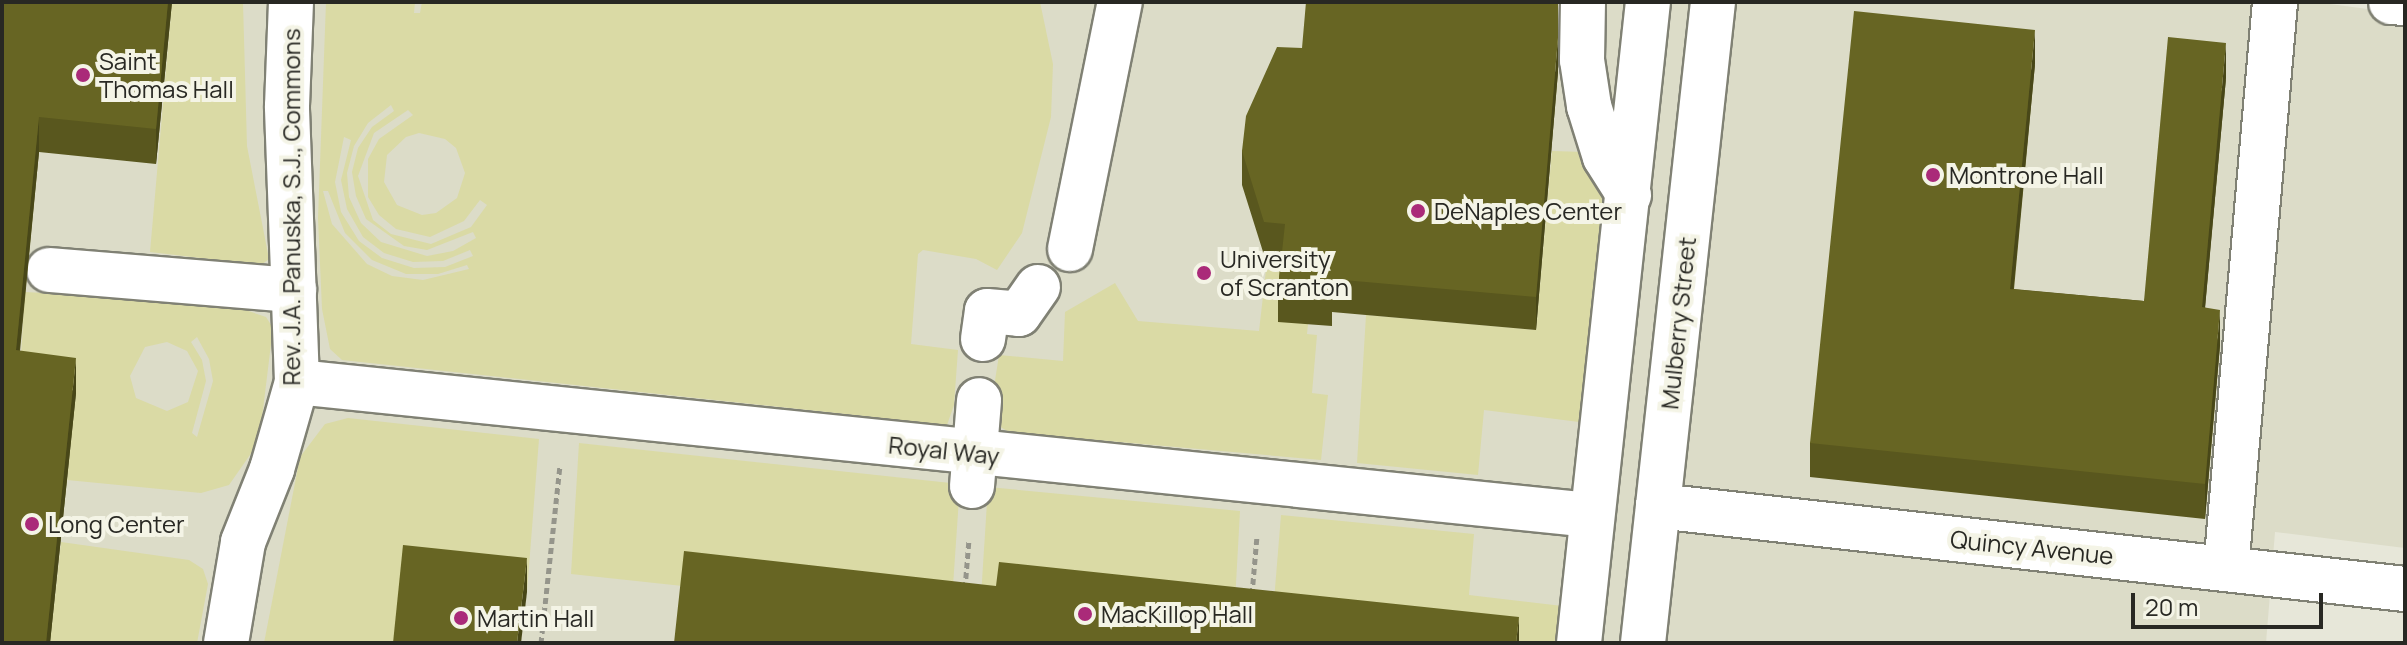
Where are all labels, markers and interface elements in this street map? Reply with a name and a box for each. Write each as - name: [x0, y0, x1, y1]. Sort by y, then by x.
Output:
- street label: Rev. J.A. Panuska, S.J., Commons: [277, 28, 305, 386]
- place label: Saint Thomas Hall: [99, 47, 234, 103]
- marker: Saint Thomas Hall: [74, 66, 92, 84]
- place label: Montrone Hall: [1949, 161, 2104, 189]
- marker: Montrone Hall: [1924, 166, 1942, 184]
- place label: DeNaples Center: [1434, 197, 1622, 225]
- marker: DeNaples Center: [1409, 202, 1427, 220]
- street label: Mulberry Street: [1655, 235, 1701, 411]
- place label: University of Scranton: [1220, 245, 1349, 301]
- marker: University of Scranton: [1195, 264, 1213, 282]
- street label: Royal Way: [887, 430, 1001, 470]
- place label: Long Center: [48, 510, 185, 538]
- marker: Long Center: [23, 515, 41, 533]
- street label: Quincy Avenue: [1949, 524, 2115, 570]
- scale bar: [2135, 577, 2327, 627]
- text: 20 m: [2145, 590, 2198, 623]
- place label: MacKillop Hall: [1101, 600, 1253, 628]
- place label: Martin Hall: [477, 604, 594, 632]
- marker: MacKillop Hall: [1076, 605, 1094, 623]
- marker: Martin Hall: [452, 609, 470, 627]

